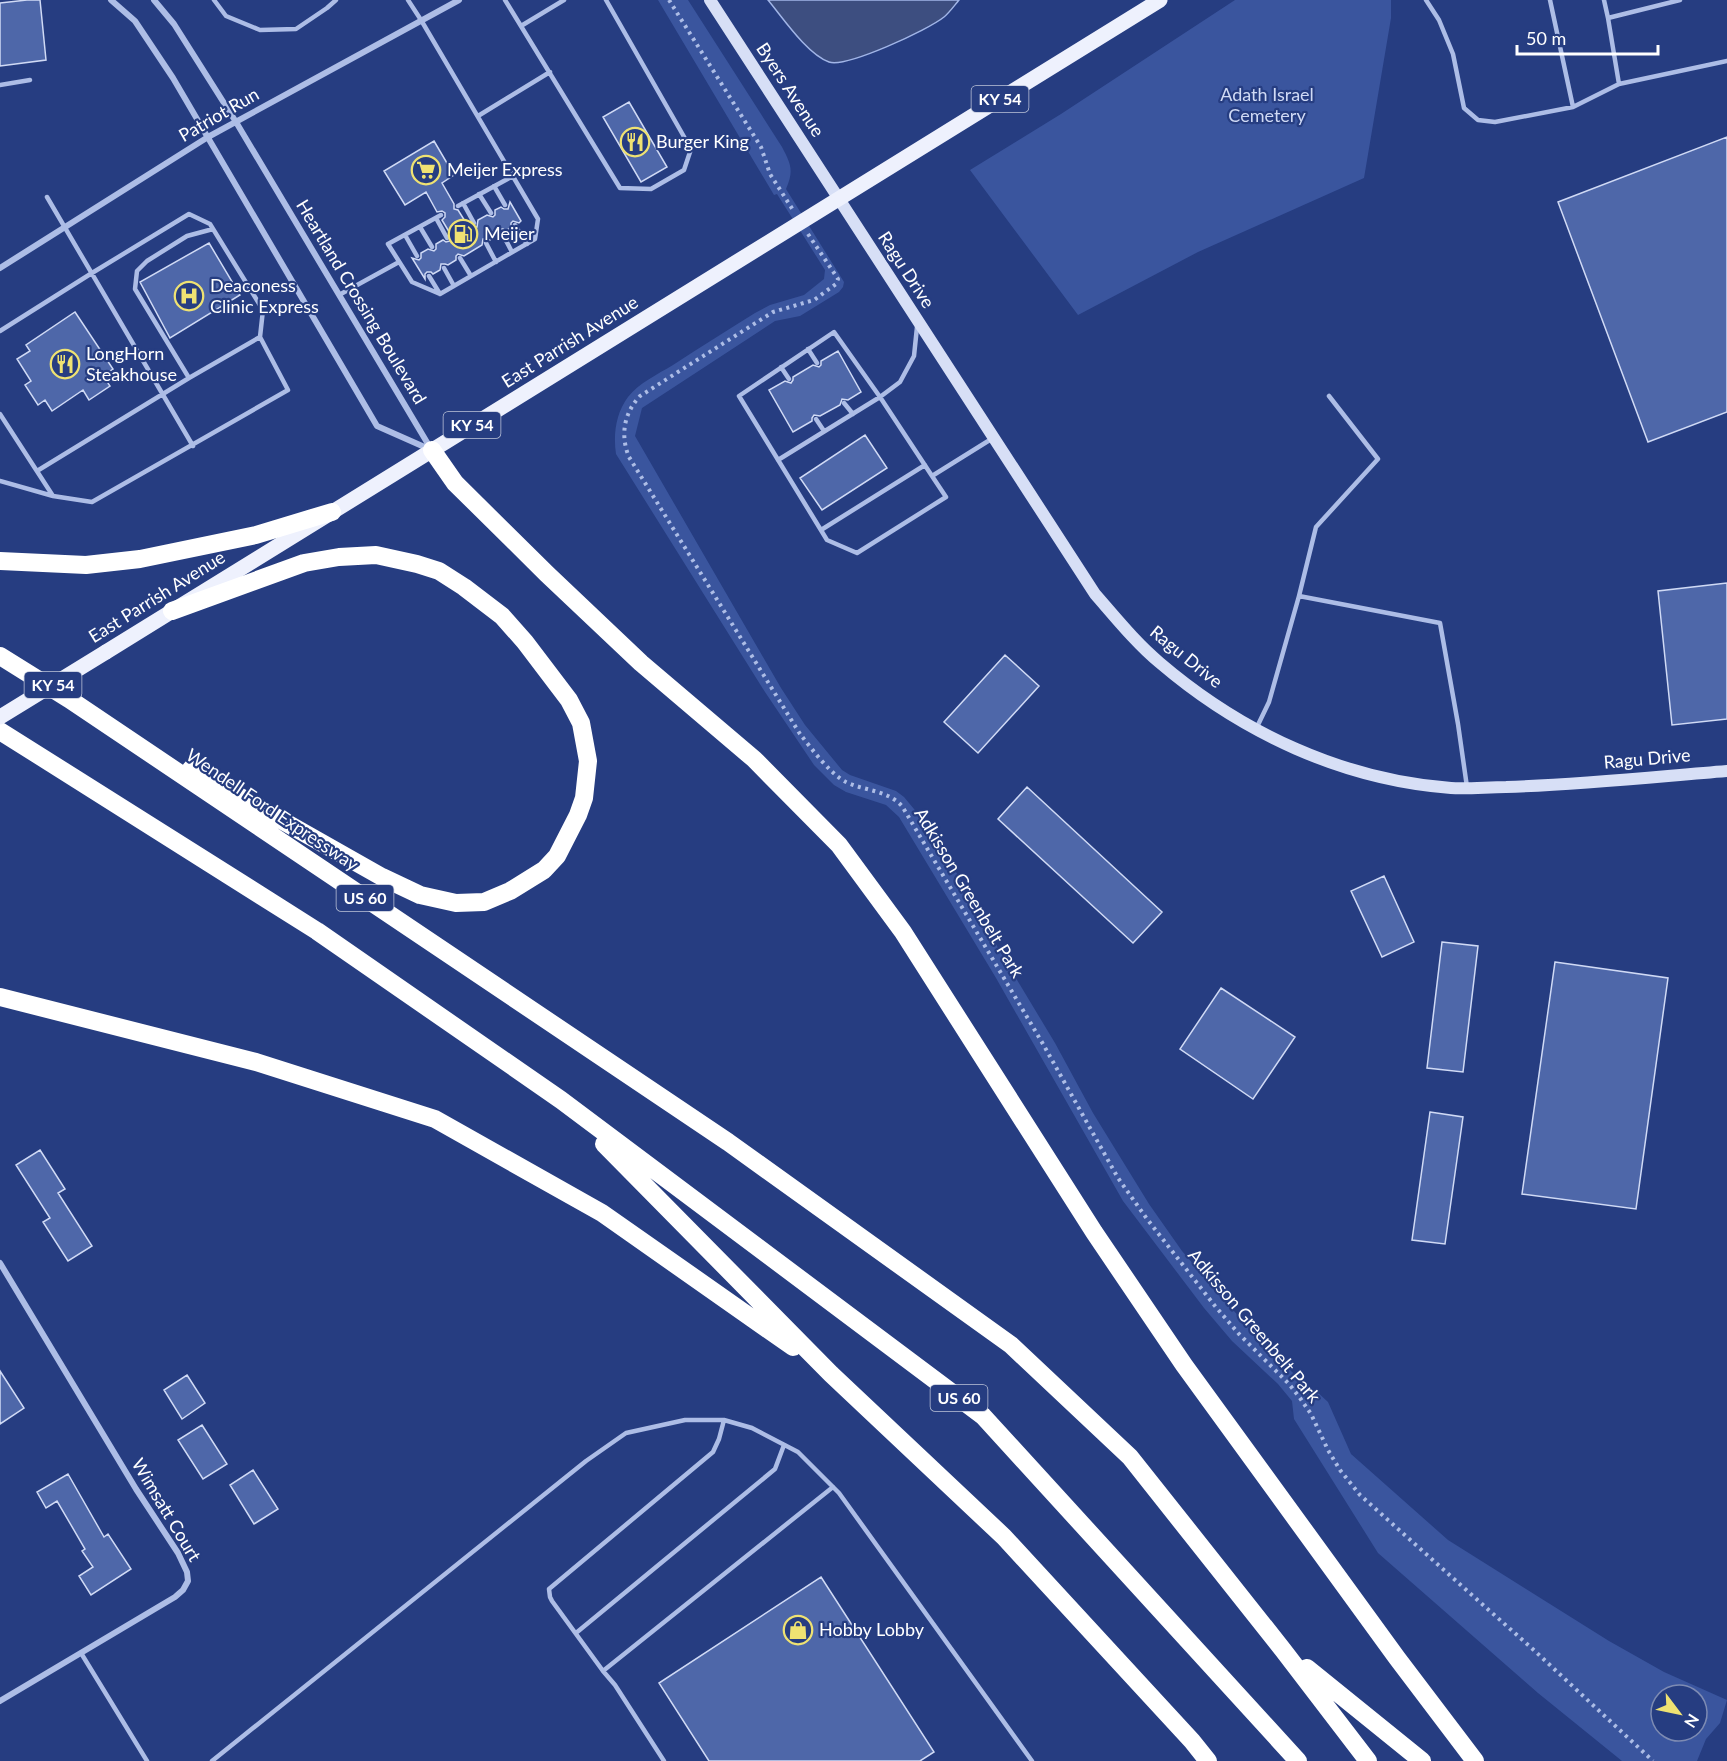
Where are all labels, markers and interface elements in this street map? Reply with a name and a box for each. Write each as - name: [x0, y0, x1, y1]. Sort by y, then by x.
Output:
- scale bar: [1517, 18, 1658, 56]
- text: 50 m: [1526, 27, 1566, 49]
- street label: Byers Avenue: [752, 38, 829, 141]
- street label: Patriot Run: [175, 82, 262, 146]
- park label: Adath Israel Cemetery: [1220, 83, 1314, 126]
- road number: KY 54: [972, 86, 1028, 112]
- restaurant icon: Burger King: [619, 126, 651, 158]
- place label: Burger King: [656, 130, 749, 152]
- supermarket icon: Meijer Express: [410, 154, 442, 186]
- place label: Meijer Express: [447, 158, 563, 180]
- street label: Heartland Crossing Boulevard: [292, 195, 432, 408]
- fuel station icon: Meijer: [447, 218, 479, 250]
- place label: Meijer: [484, 222, 535, 244]
- street label: Ragu Drive: [874, 227, 940, 312]
- place label: Deaconess Clinic Express: [210, 274, 319, 317]
- hospital icon: Deaconess Clinic Express: [173, 280, 205, 312]
- street label: East Parrish Avenue: [497, 290, 642, 392]
- place label: LongHorn Steakhouse: [86, 342, 177, 385]
- restaurant icon: LongHorn Steakhouse: [49, 348, 81, 380]
- road number: KY 54: [444, 412, 500, 438]
- street label: East Parrish Avenue: [84, 545, 229, 647]
- street label: Ragu Drive: [1146, 620, 1227, 692]
- road number: KY 54: [25, 672, 82, 698]
- street label: Wendell Ford Expressway: [182, 743, 363, 875]
- street label: Ragu Drive: [1603, 743, 1691, 773]
- street label: Adkisson Greenbelt Park: [910, 804, 1030, 982]
- road number: US 60: [336, 885, 394, 911]
- street label: Adkisson Greenbelt Park: [1184, 1244, 1326, 1407]
- road number: US 60: [930, 1385, 988, 1411]
- street label: Wimsatt Court: [127, 1454, 207, 1565]
- shop icon: Hobby Lobby: [782, 1614, 814, 1646]
- place label: Hobby Lobby: [819, 1618, 925, 1640]
- north arrow: [1649, 1683, 1709, 1743]
- text: N: [1681, 1711, 1703, 1731]

